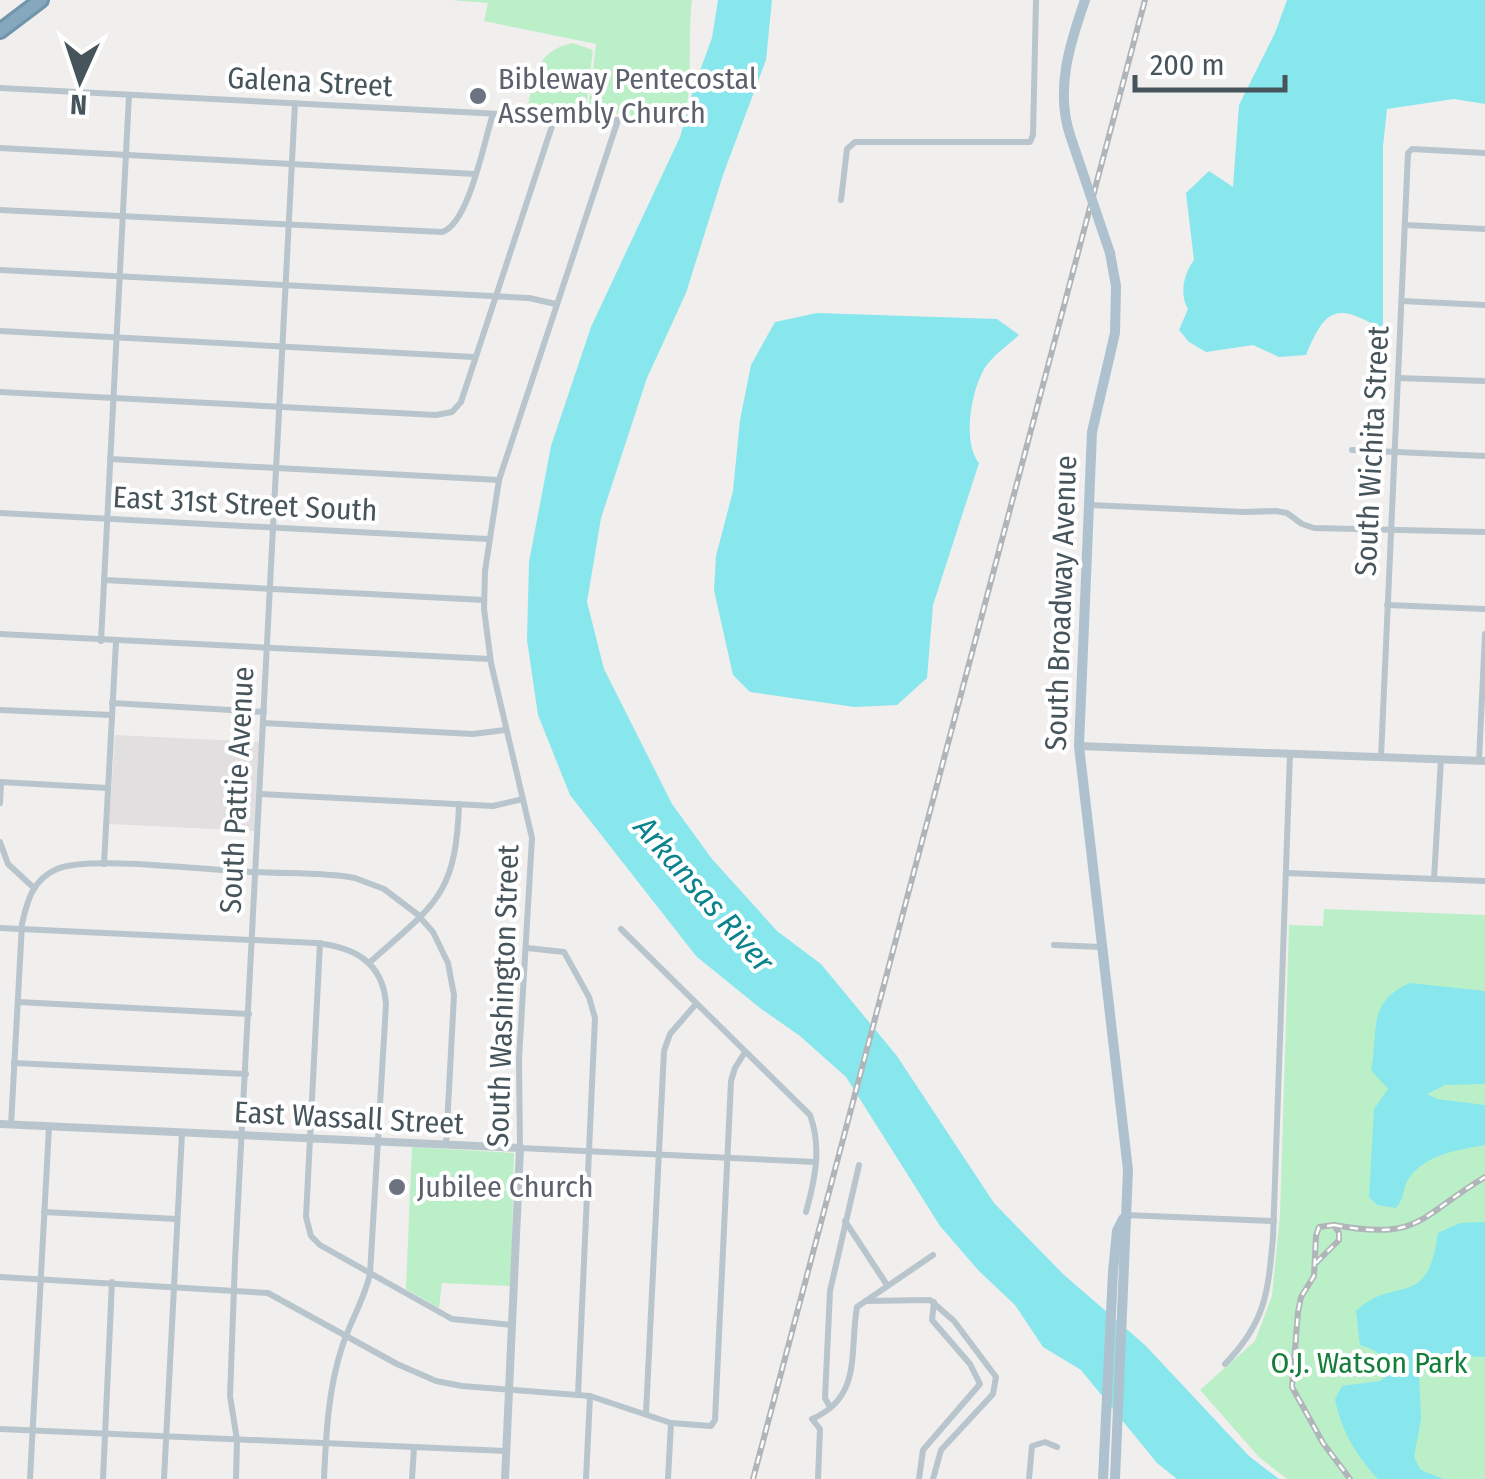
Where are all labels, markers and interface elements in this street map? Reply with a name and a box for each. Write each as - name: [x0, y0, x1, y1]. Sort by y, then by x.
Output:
- north arrow: [30, 30, 130, 130]
- scale bar: [1135, 30, 1285, 92]
- text: 200 m: [1150, 47, 1225, 83]
- street label: Galena Street: [226, 60, 394, 104]
- place label: Bibleway Pentecostal Assembly Church: [498, 61, 757, 131]
- marker: Bibleway Pentecostal Assembly Church: [467, 85, 489, 107]
- text: N: [69, 88, 88, 121]
- street label: South Wichita Street: [1347, 325, 1397, 577]
- street label: South Broadway Avenue: [1038, 455, 1084, 751]
- street label: East 31st Street South: [112, 479, 378, 529]
- street label: South Pattie Avenue: [213, 666, 261, 914]
- water label: Arkansas River: [625, 808, 782, 980]
- street label: South Washington Street: [480, 844, 526, 1148]
- street label: East Wassall Street: [233, 1094, 465, 1142]
- place label: Jubilee Church: [417, 1169, 594, 1205]
- marker: Jubilee Church: [386, 1176, 408, 1198]
- park label: O.J. Watson Park: [1270, 1345, 1468, 1381]

